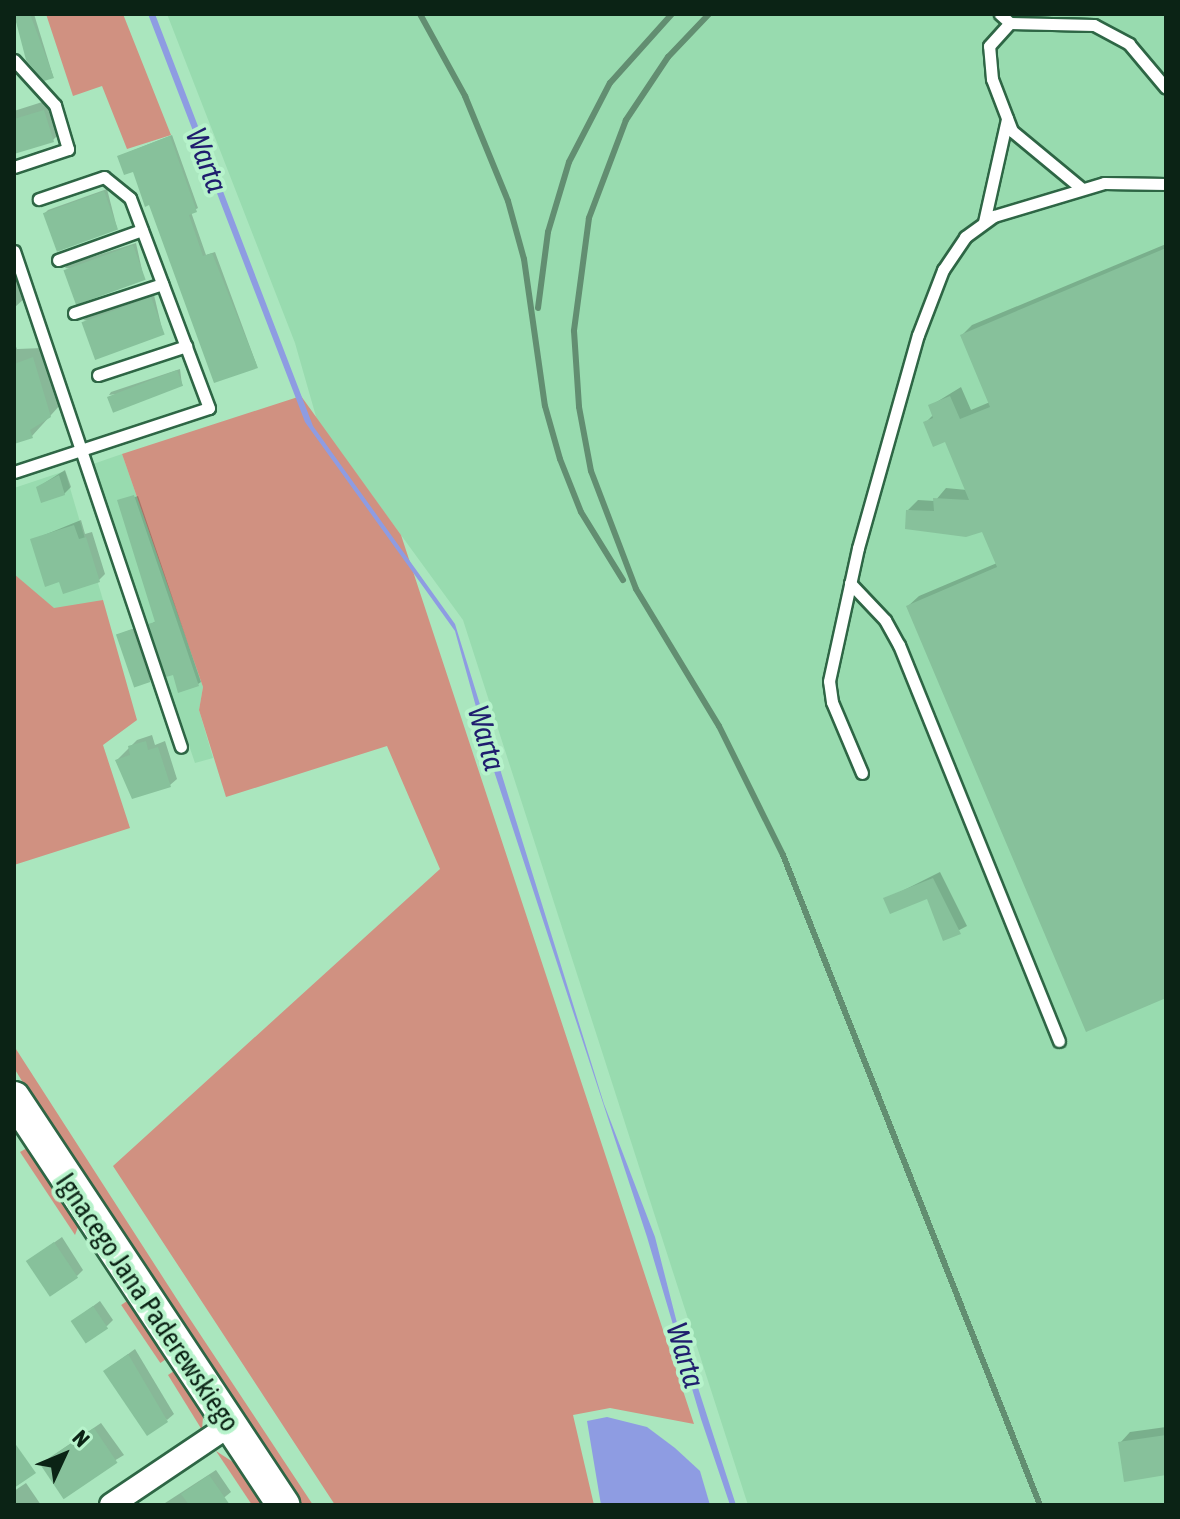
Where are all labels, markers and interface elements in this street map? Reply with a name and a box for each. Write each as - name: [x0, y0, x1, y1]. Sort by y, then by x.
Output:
- water label: Warta: [178, 123, 236, 197]
- water label: Warta: [461, 701, 513, 775]
- street label: Ignacego Jana Paderewskiego: [49, 1166, 247, 1438]
- water label: Warta: [659, 1318, 713, 1392]
- north arrow: [24, 1415, 104, 1495]
- text: N: [67, 1425, 95, 1452]

